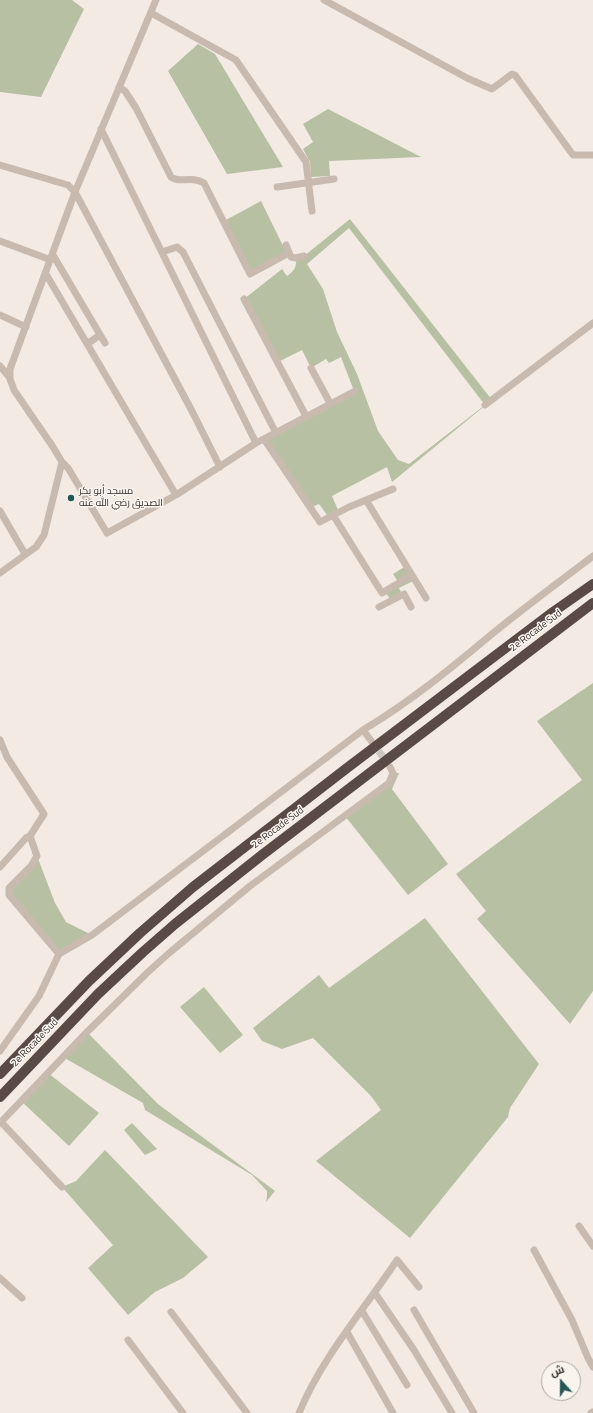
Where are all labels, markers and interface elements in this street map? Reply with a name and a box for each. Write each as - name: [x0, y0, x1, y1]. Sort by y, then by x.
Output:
- place label: مسجد أبو بكر الصديق رضي الله عنه: [79, 486, 163, 510]
- marker: مسجد أبو بكر الصديق رضي الله عنه: [66, 493, 76, 503]
- street label: 2e Rocade Sud: [508, 608, 564, 654]
- street label: 2e Rocade Sud: [250, 805, 306, 851]
- street label: 2e Rocade Sud: [9, 1016, 61, 1070]
- north arrow: [541, 1361, 581, 1401]
- text: ش: [548, 1361, 567, 1381]

